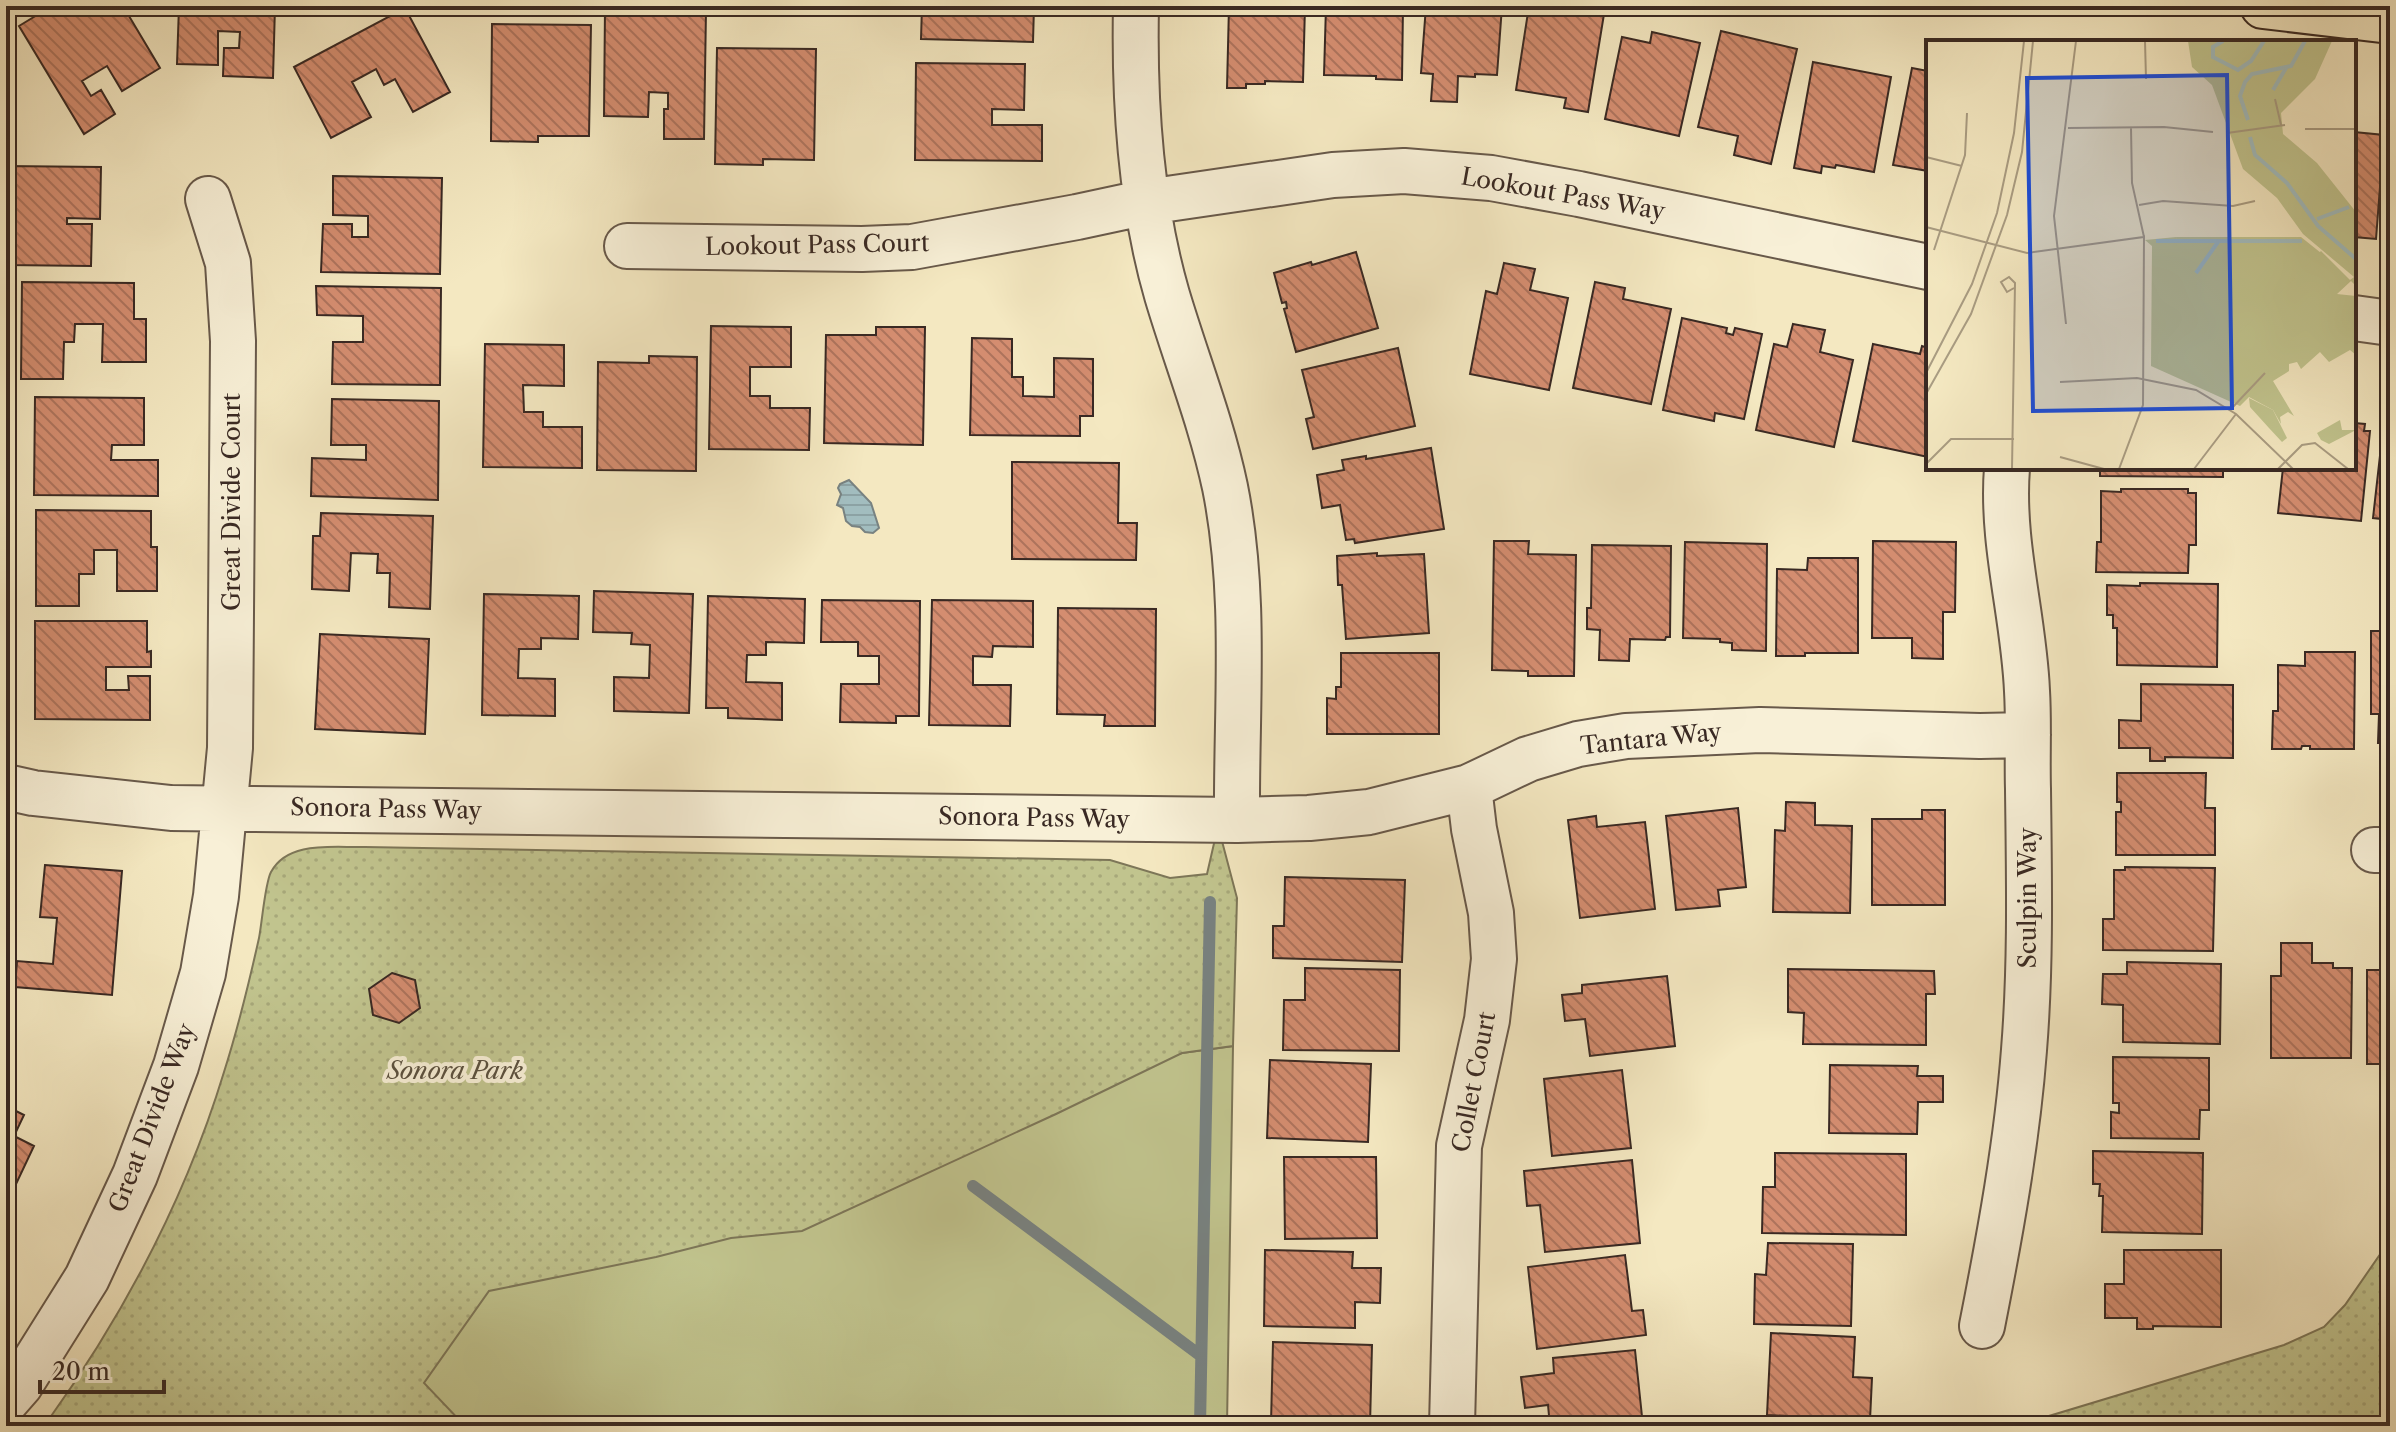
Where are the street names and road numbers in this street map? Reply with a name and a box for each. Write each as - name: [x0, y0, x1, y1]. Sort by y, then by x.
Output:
- street label: Lookout Pass Way: [1459, 161, 1668, 226]
- street label: Lookout Pass Court: [704, 228, 930, 261]
- street label: Great Divide Court: [217, 393, 246, 611]
- street label: Tantara Way: [1579, 717, 1724, 760]
- street label: Sonora Pass Way: [290, 792, 483, 825]
- street label: Sonora Pass Way: [938, 801, 1131, 834]
- street label: Sculpin Way: [2013, 827, 2042, 969]
- street label: Collet Court: [1446, 1009, 1501, 1155]
- street label: Great Divide Way: [102, 1019, 201, 1216]

